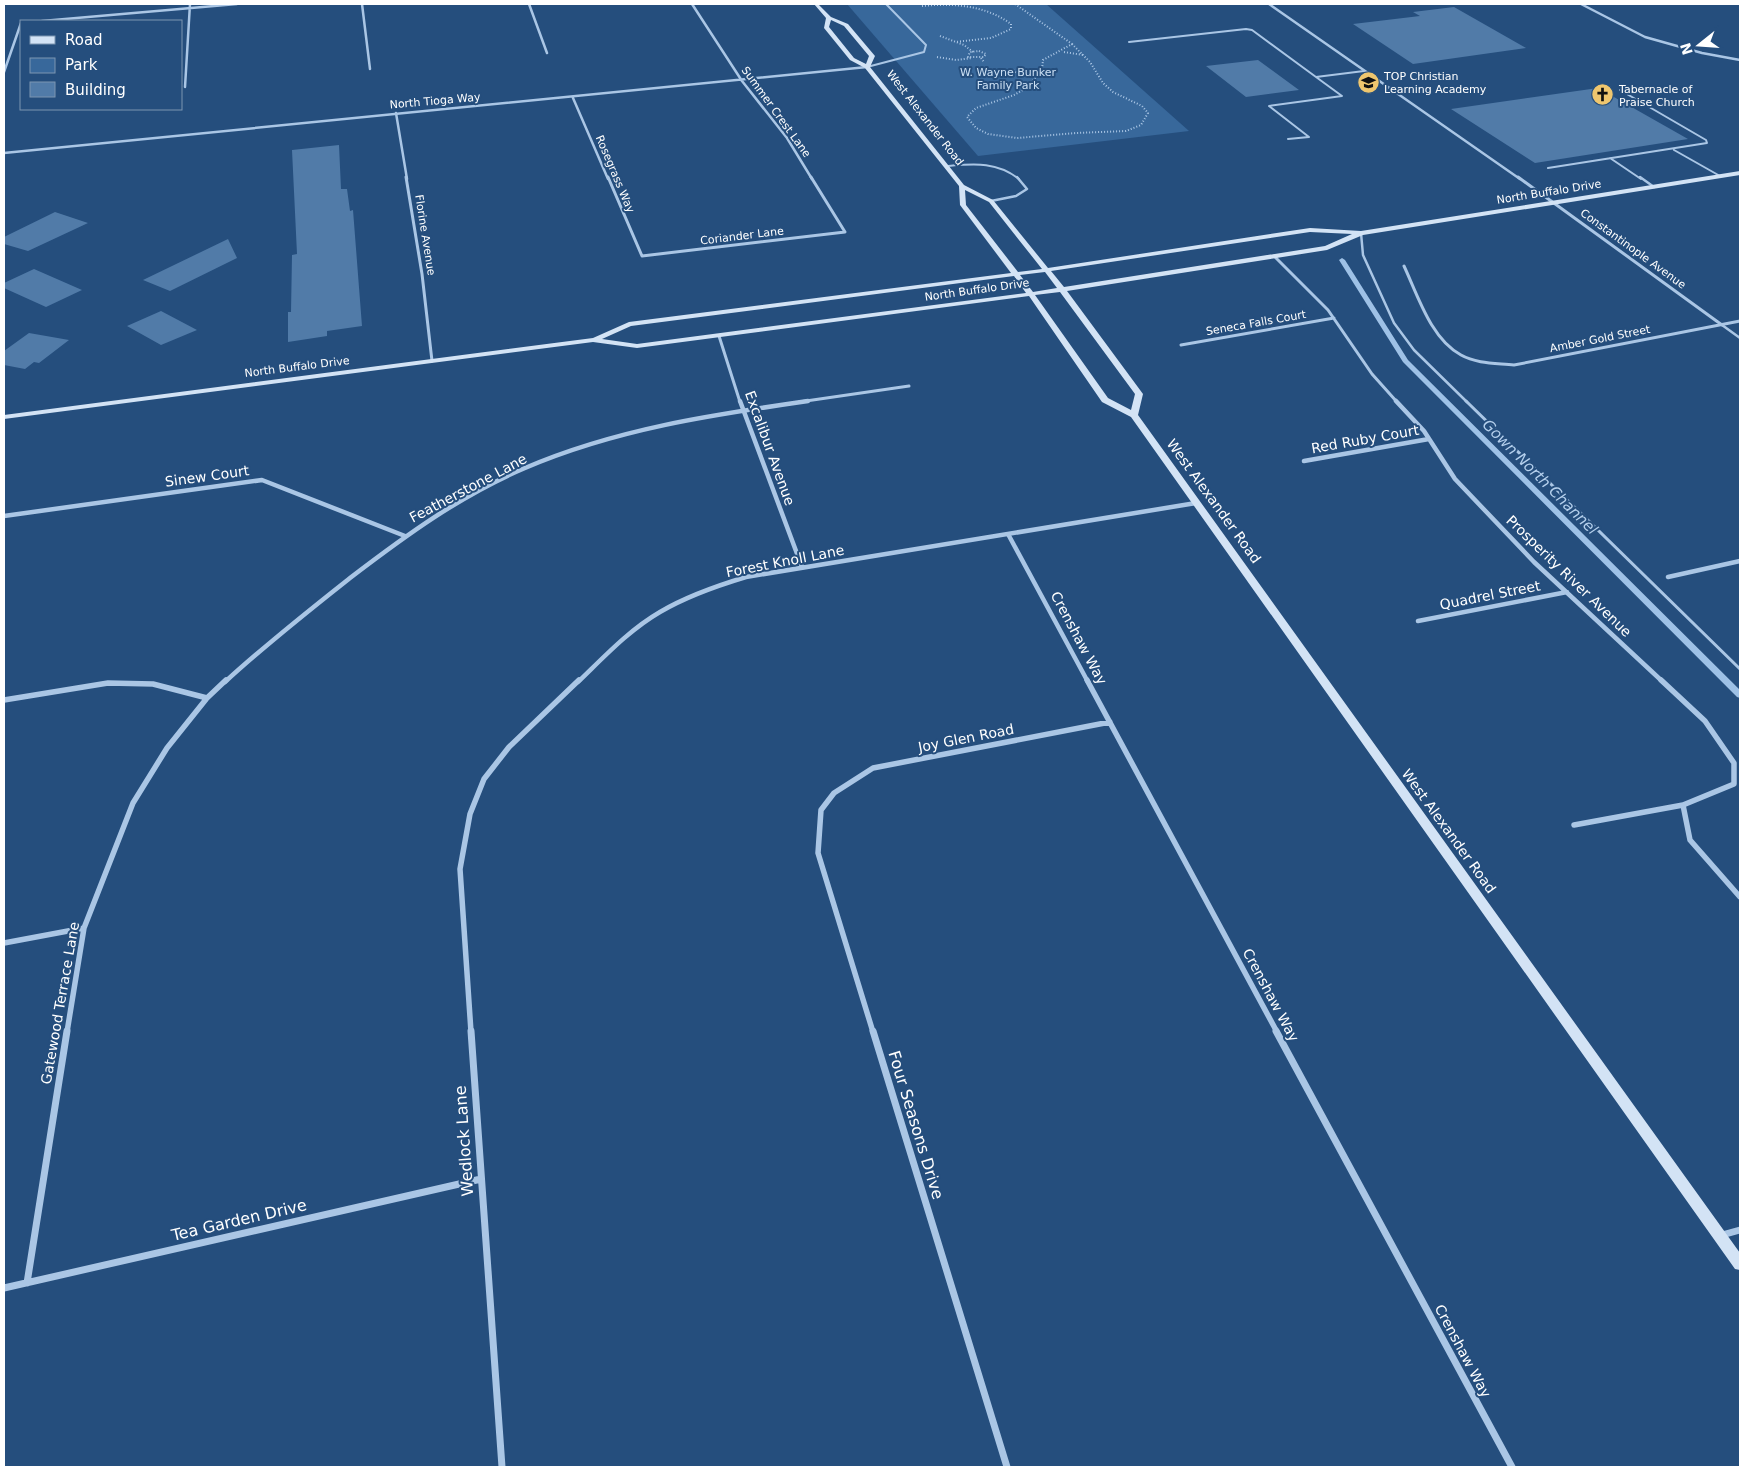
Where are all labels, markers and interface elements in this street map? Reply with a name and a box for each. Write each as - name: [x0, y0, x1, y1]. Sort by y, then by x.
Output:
- legend: [20, 20, 182, 110]
- north arrow: [1674, 20, 1724, 70]
- text: Road: [65, 31, 103, 49]
- text: N: [1677, 41, 1696, 57]
- text: Park: [65, 56, 98, 74]
- street label: Summer Crest Lane: [739, 64, 813, 160]
- park label: W. Wayne Bunker Family Park: [960, 66, 1056, 92]
- street label: West Alexander Road: [884, 68, 966, 168]
- school or university icon: TOP Christian Learning Academy: [1356, 70, 1380, 94]
- place label: TOP Christian Learning Academy: [1383, 70, 1487, 96]
- text: Building: [65, 81, 126, 99]
- church icon: Tabernacle of Praise Church: [1591, 83, 1615, 107]
- place label: Tabernacle of Praise Church: [1618, 83, 1695, 109]
- street label: North Tioga Way: [389, 91, 481, 111]
- street label: Rosegrass Way: [593, 133, 637, 215]
- street label: North Buffalo Drive: [1496, 177, 1602, 207]
- street label: Florine Avenue: [412, 194, 438, 277]
- street label: Constantinople Avenue: [1578, 206, 1689, 292]
- street label: Coriander Lane: [699, 224, 785, 248]
- street label: North Buffalo Drive: [924, 276, 1030, 304]
- street label: Seneca Falls Court: [1205, 308, 1308, 338]
- street label: Amber Gold Street: [1549, 323, 1652, 355]
- street label: North Buffalo Drive: [244, 354, 350, 380]
- street label: Excalibur Avenue: [742, 388, 798, 508]
- water label: Gown North Channel: [1479, 416, 1602, 539]
- street label: Red Ruby Court: [1310, 422, 1421, 456]
- street label: West Alexander Road: [1164, 436, 1264, 566]
- street label: Featherstone Lane: [407, 450, 529, 526]
- street label: Sinew Court: [164, 462, 251, 490]
- street label: Prosperity River Avenue: [1503, 512, 1635, 640]
- street label: Forest Knoll Lane: [725, 542, 845, 580]
- street label: Quadrel Street: [1438, 577, 1542, 613]
- street label: Crenshaw Way: [1048, 589, 1110, 687]
- street label: Joy Glen Road: [916, 721, 1015, 755]
- street label: West Alexander Road: [1399, 766, 1499, 896]
- street label: Gatewood Terrace Lane: [38, 921, 82, 1085]
- street label: Crenshaw Way: [1240, 946, 1302, 1044]
- street label: Four Seasons Drive: [884, 1048, 948, 1202]
- street label: Wedlock Lane: [451, 1085, 477, 1197]
- street label: Tea Garden Drive: [169, 1195, 308, 1245]
- street label: Crenshaw Way: [1432, 1302, 1494, 1400]

